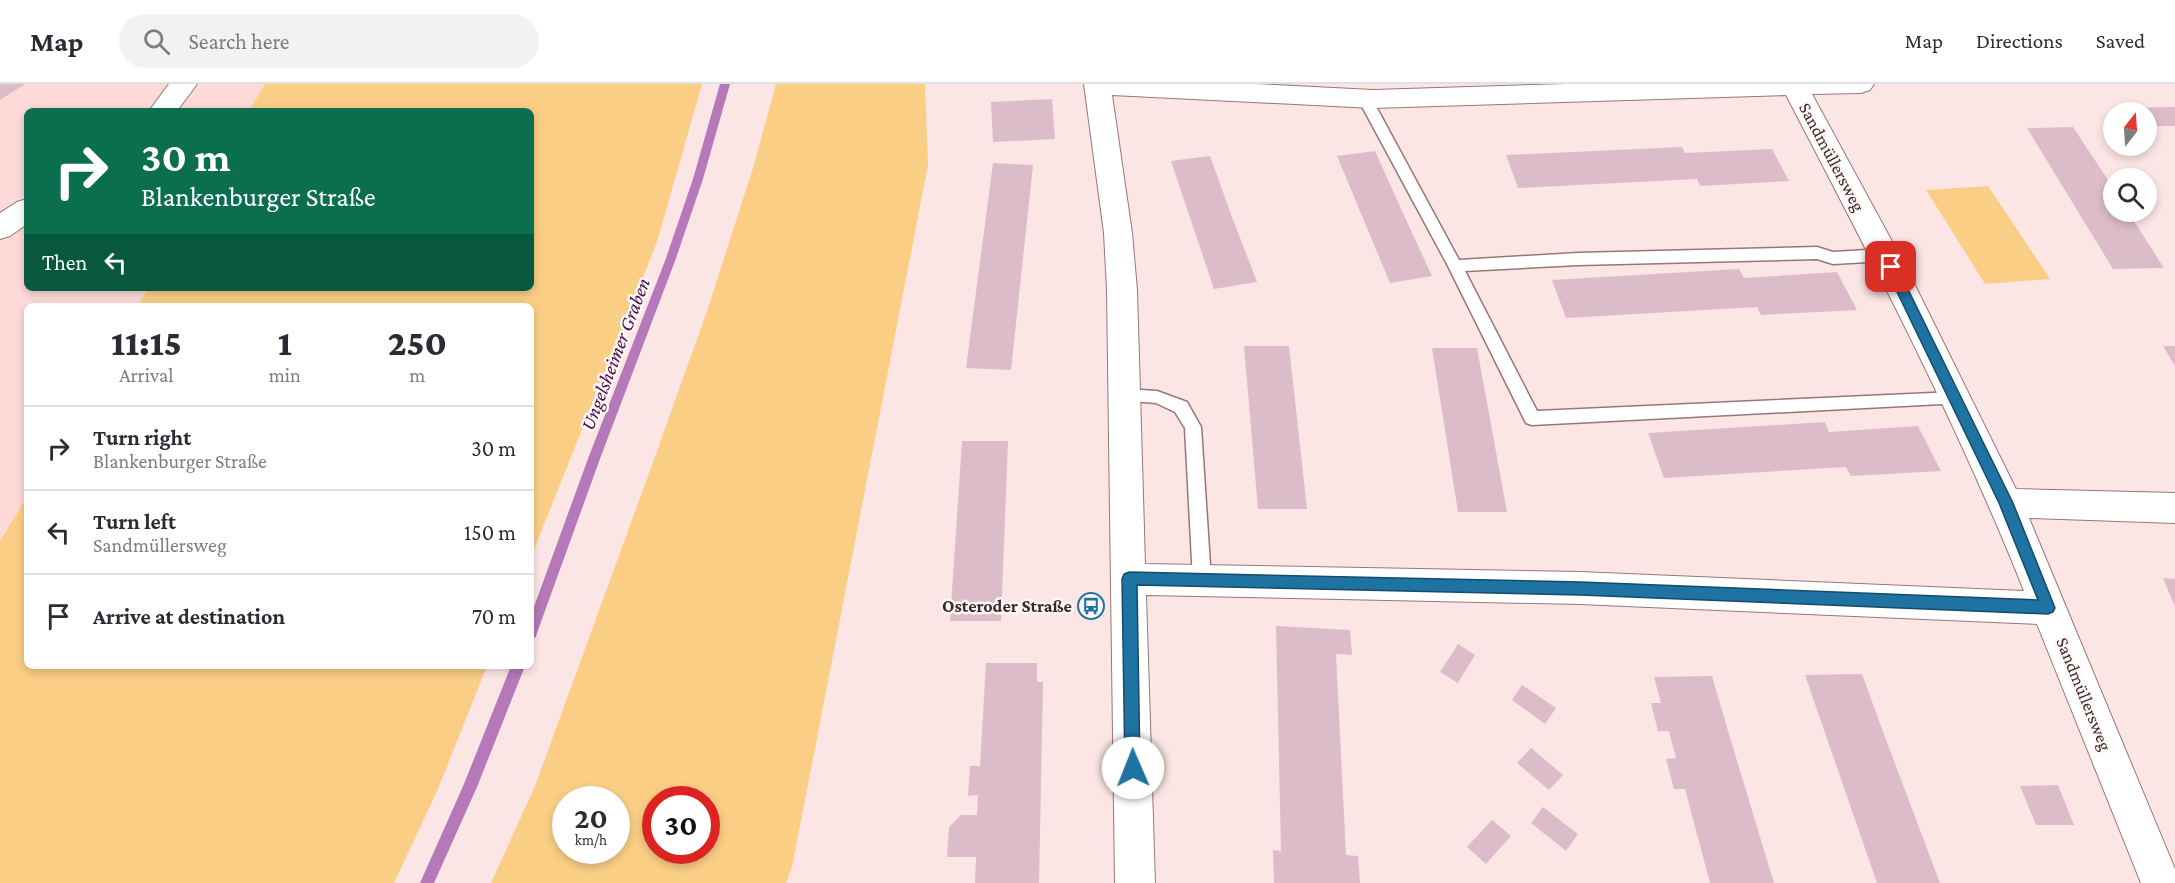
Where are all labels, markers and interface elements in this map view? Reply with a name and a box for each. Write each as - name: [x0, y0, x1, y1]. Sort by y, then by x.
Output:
- search box: [119, 14, 539, 68]
- icon: search: [140, 25, 173, 58]
- text: Map: [30, 26, 83, 57]
- text: Search here: [188, 29, 289, 54]
- text: Map: [1905, 29, 1943, 53]
- text: Directions: [1976, 29, 2063, 53]
- text: Saved: [2096, 29, 2145, 53]
- street label: Sandmüllersweg: [1795, 99, 1869, 215]
- north arrow: [2103, 102, 2157, 156]
- map controls: [2103, 102, 2157, 222]
- icon: right: [42, 132, 120, 210]
- text: 30 m: [141, 133, 231, 180]
- button: search: [2103, 168, 2157, 222]
- text: Blankenburger Straße: [141, 182, 376, 212]
- pin: [1865, 241, 1916, 292]
- icon: left: [99, 246, 132, 279]
- text: Then: [42, 250, 87, 275]
- icon: arrive: [1874, 250, 1907, 283]
- water label: Ungelsheimer Graben: [576, 275, 655, 434]
- text: 11:15: [111, 323, 182, 363]
- text: 1: [278, 323, 292, 363]
- text: 250: [388, 323, 447, 363]
- text: Arrival: [119, 364, 174, 386]
- text: min: [269, 364, 301, 386]
- text: m: [409, 364, 425, 386]
- text: Turn right: [93, 425, 191, 450]
- icon: right: [42, 432, 75, 465]
- text: 30 m: [471, 436, 516, 461]
- text: Blankenburger Straße: [93, 450, 267, 472]
- text: Turn left: [93, 509, 176, 534]
- icon: left: [42, 516, 75, 549]
- text: 150 m: [464, 520, 516, 545]
- text: Sandmüllersweg: [93, 534, 227, 556]
- bus stop icon: Osteroder Straße: [1076, 591, 1106, 621]
- place label: Osteroder Straße: [942, 596, 1072, 616]
- icon: arrive: [42, 600, 75, 633]
- text: Arrive at destination: [93, 604, 285, 629]
- text: 70 m: [472, 604, 516, 629]
- street label: Sandmüllersweg: [2052, 635, 2116, 754]
- position arrow: [1101, 736, 1165, 800]
- speed limit sign: 30: [642, 786, 720, 864]
- text: 20: [574, 801, 608, 834]
- text: km/h: [575, 832, 607, 848]

